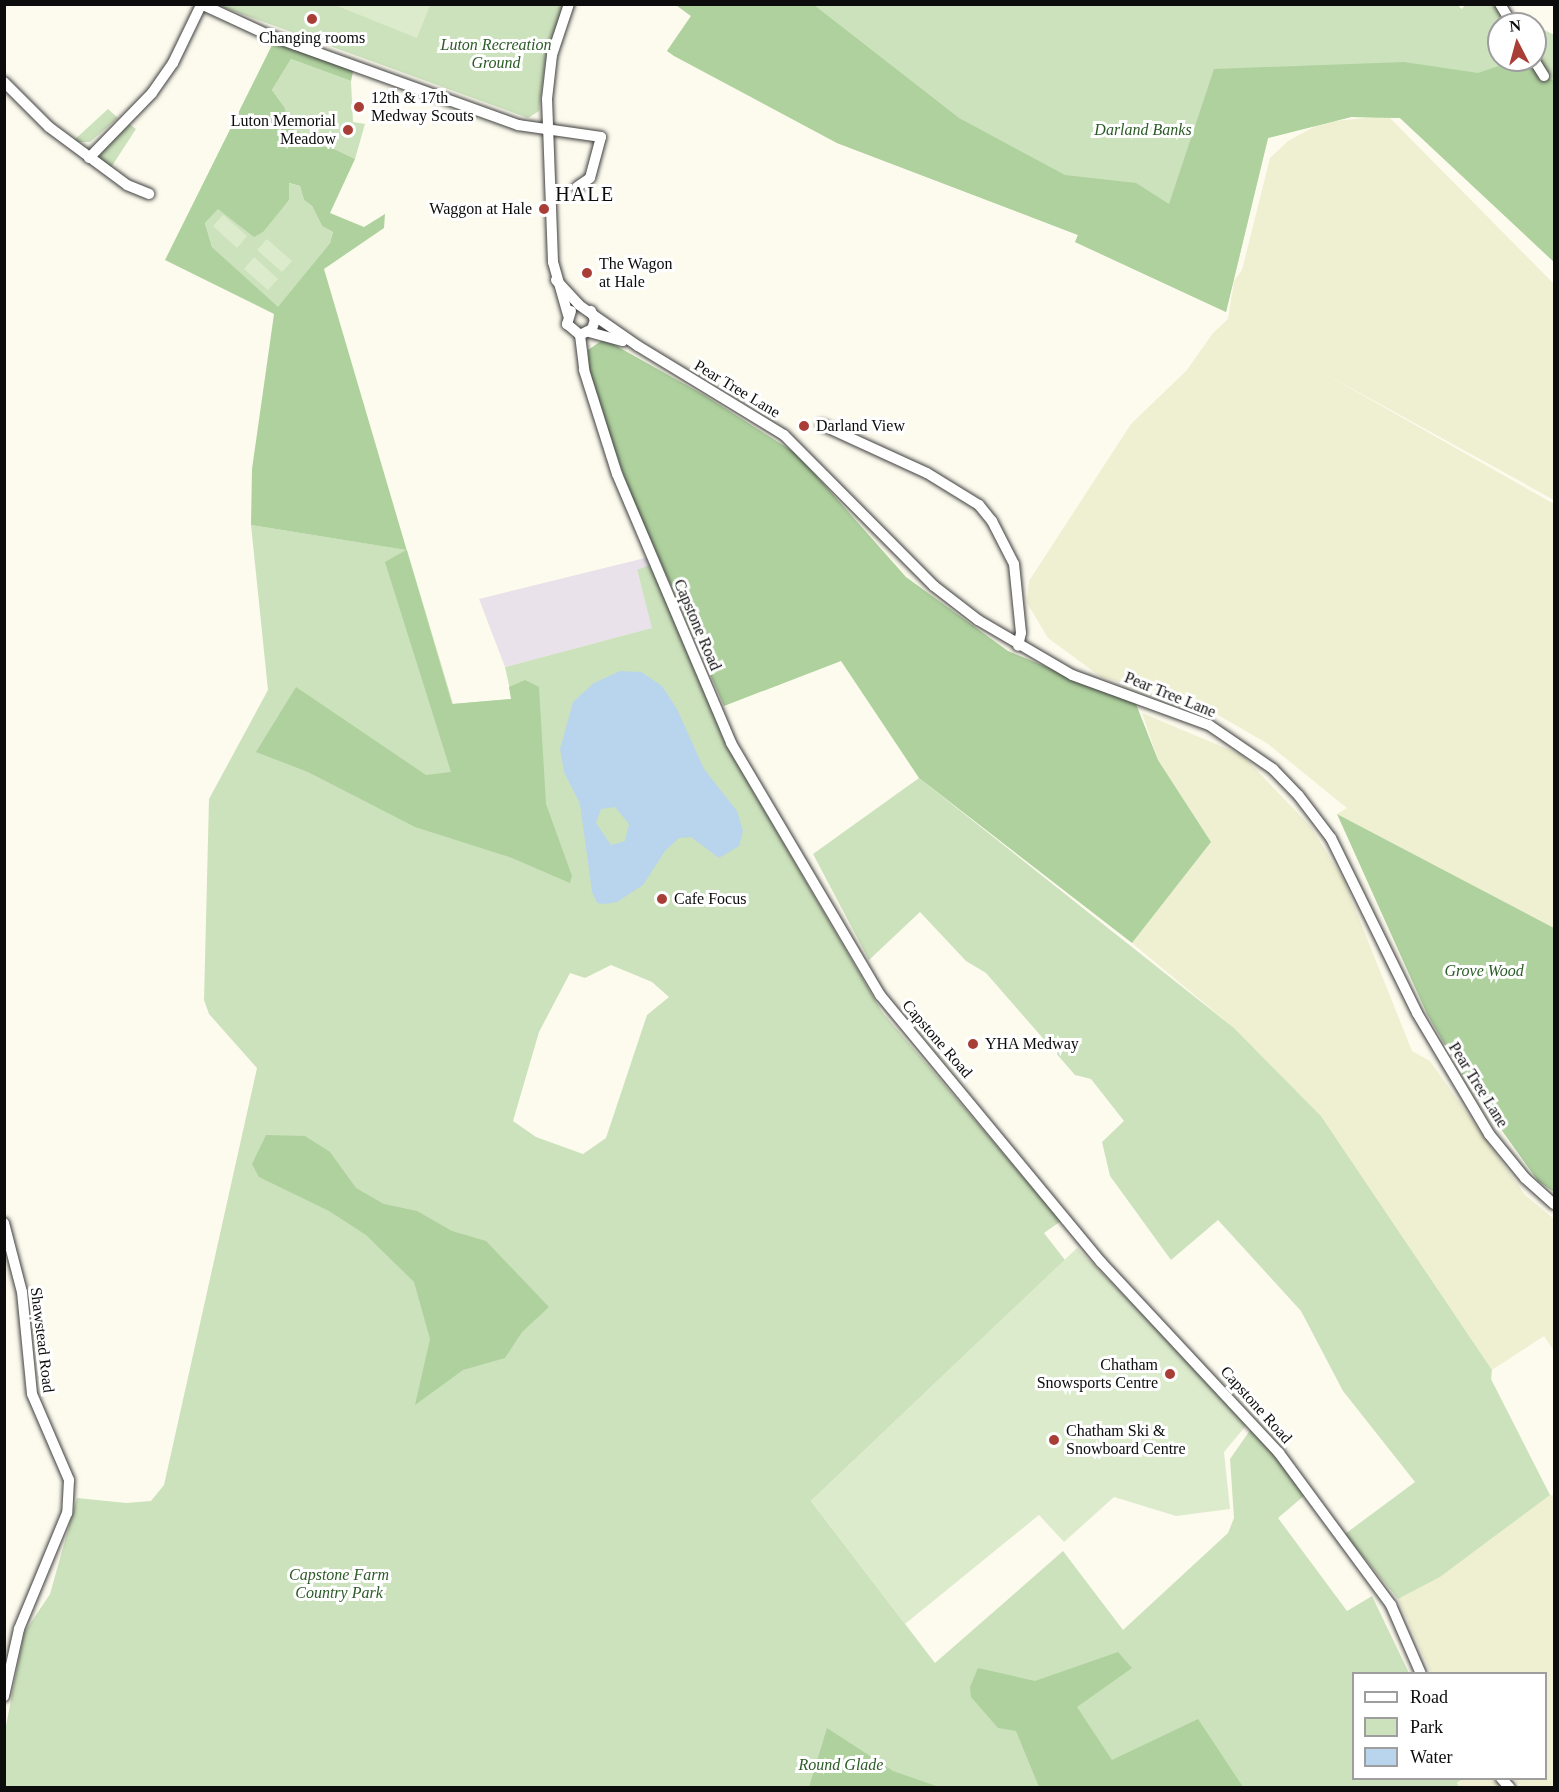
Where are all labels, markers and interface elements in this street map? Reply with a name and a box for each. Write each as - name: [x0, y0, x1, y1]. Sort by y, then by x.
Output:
- marker: Changing rooms: [305, 12, 319, 26]
- north arrow: [1487, 12, 1547, 72]
- text: N: [1509, 17, 1522, 35]
- place label: Changing rooms: [259, 28, 365, 48]
- park label: Luton Recreation Ground: [441, 35, 551, 73]
- place label: 12th & 17th Medway Scouts: [371, 88, 474, 126]
- marker: 12th & 17th Medway Scouts: [352, 100, 366, 114]
- place label: Luton Memorial Meadow: [231, 111, 336, 149]
- park label: Darland Banks: [1094, 120, 1192, 140]
- marker: Luton Memorial Meadow: [341, 123, 355, 137]
- district label: HALE: [555, 182, 615, 206]
- place label: Waggon at Hale: [429, 199, 532, 219]
- marker: Waggon at Hale: [537, 202, 551, 216]
- place label: The Wagon at Hale: [599, 254, 673, 292]
- marker: The Wagon at Hale: [580, 266, 594, 280]
- street label: Pear Tree Lane: [690, 356, 784, 422]
- place label: Darland View: [816, 416, 905, 436]
- marker: Darland View: [797, 419, 811, 433]
- street label: Capstone Road: [669, 576, 725, 674]
- street label: Pear Tree Lane: [1121, 668, 1219, 722]
- place label: Cafe Focus: [674, 889, 746, 909]
- marker: Cafe Focus: [655, 892, 669, 906]
- park label: Grove Wood: [1444, 961, 1524, 981]
- street label: Capstone Road: [898, 996, 976, 1082]
- place label: YHA Medway: [985, 1034, 1080, 1054]
- marker: YHA Medway: [966, 1037, 980, 1051]
- street label: Pear Tree Lane: [1444, 1039, 1512, 1131]
- street label: Shawstead Road: [26, 1286, 58, 1394]
- place label: Chatham Snowsports Centre: [1037, 1355, 1158, 1393]
- street label: Capstone Road: [1216, 1362, 1296, 1448]
- marker: Chatham Snowsports Centre: [1163, 1367, 1177, 1381]
- place label: Chatham Ski & Snowboard Centre: [1066, 1421, 1186, 1459]
- marker: Chatham Ski & Snowboard Centre: [1047, 1433, 1061, 1447]
- park label: Capstone Farm Country Park: [289, 1565, 389, 1603]
- legend: [1352, 1672, 1547, 1780]
- text: Road: [1410, 1687, 1448, 1707]
- text: Park: [1410, 1717, 1443, 1737]
- text: Water: [1410, 1747, 1453, 1767]
- park label: Round Glade: [799, 1755, 883, 1775]

